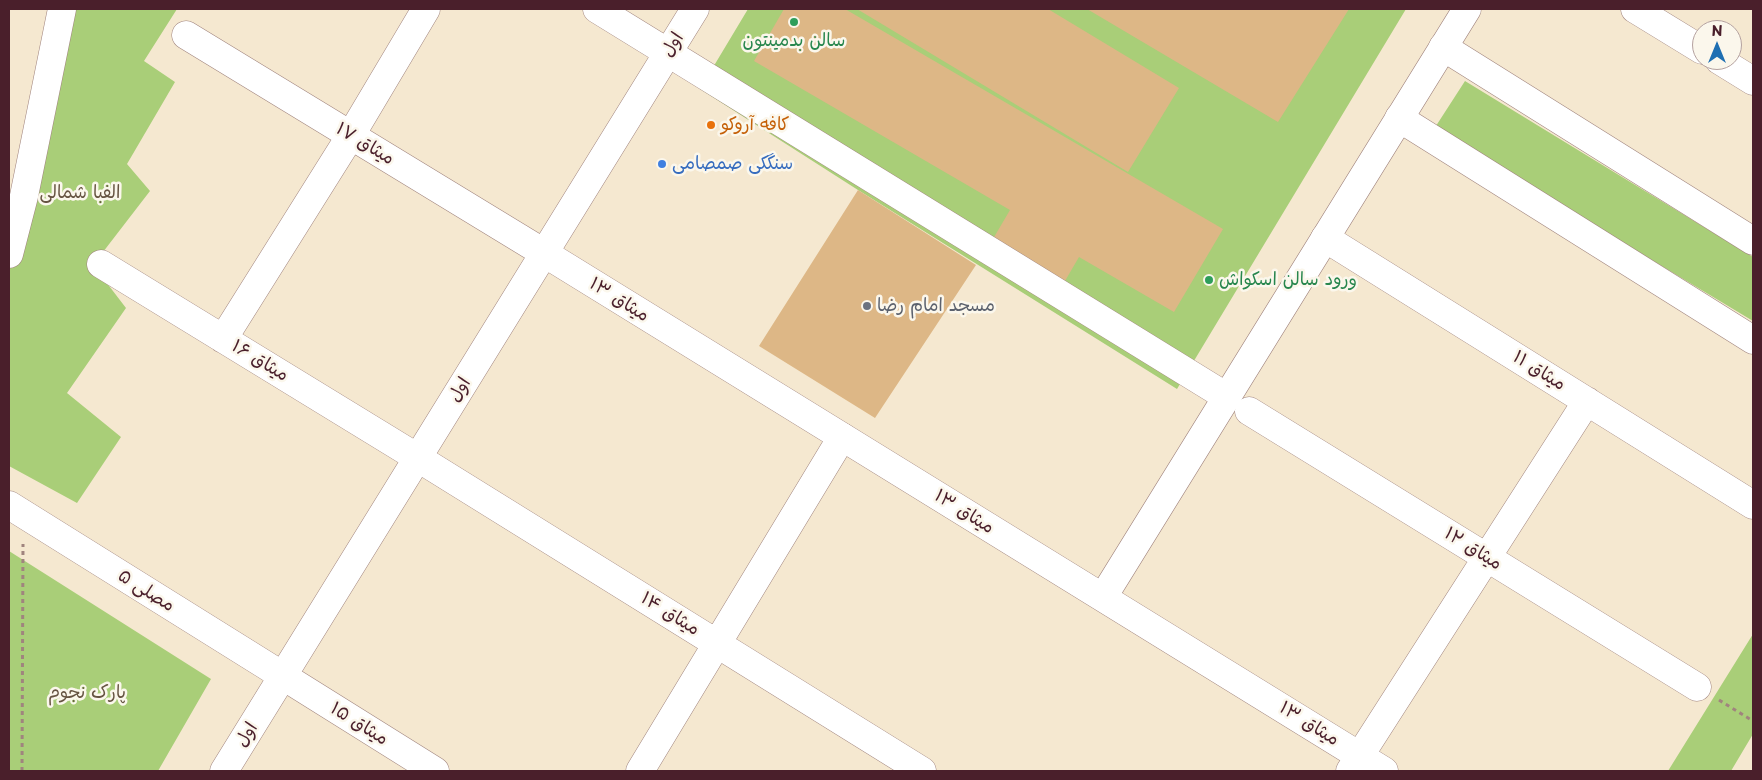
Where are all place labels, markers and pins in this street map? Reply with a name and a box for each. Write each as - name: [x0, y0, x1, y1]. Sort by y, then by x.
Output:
- marker: سالن بدمینتون: [788, 16, 800, 28]
- place label: سالن بدمینتون: [743, 30, 845, 52]
- place label: کافه آروکو: [721, 114, 790, 136]
- marker: کافه آروکو: [705, 119, 717, 131]
- place label: سنگکی صمصامی: [672, 153, 793, 175]
- marker: سنگکی صمصامی: [656, 158, 668, 170]
- place label: ورود سالن اسکواش: [1219, 269, 1357, 291]
- marker: ورود سالن اسکواش: [1203, 274, 1215, 286]
- place label: مسجد امام رضا: [877, 295, 995, 317]
- marker: مسجد امام رضا: [861, 300, 873, 312]

